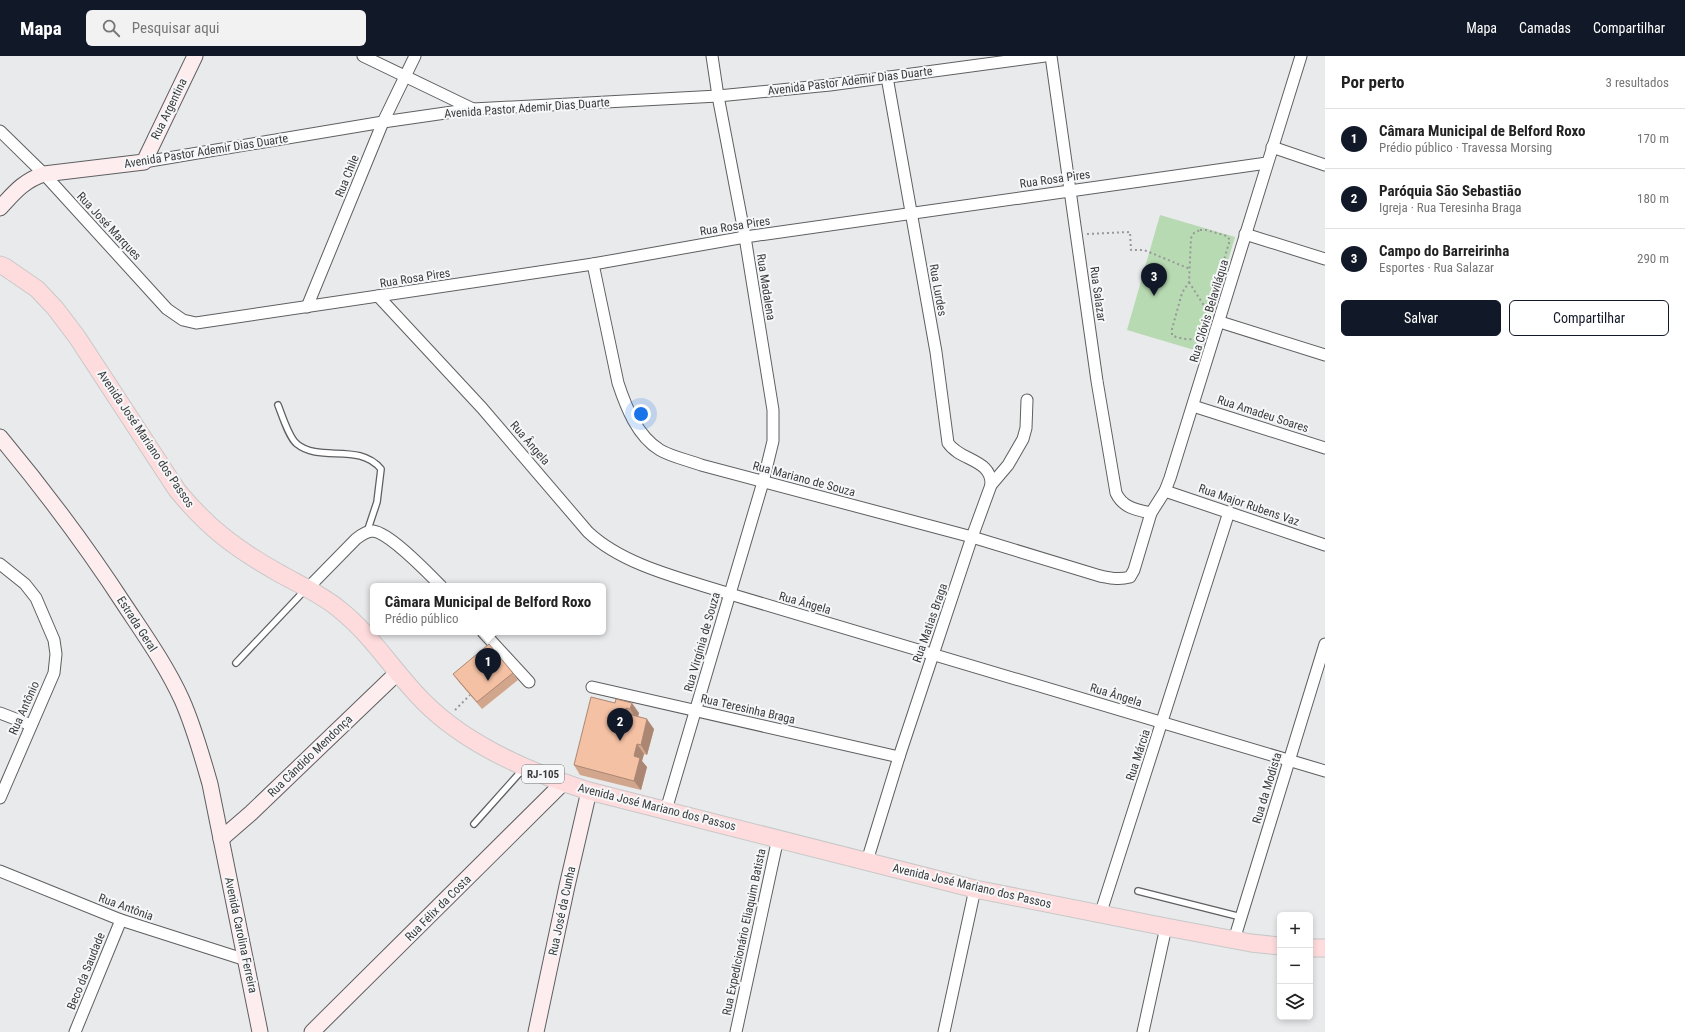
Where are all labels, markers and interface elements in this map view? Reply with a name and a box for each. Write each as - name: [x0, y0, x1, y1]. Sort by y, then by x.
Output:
- search box: [86, 10, 366, 46]
- text: Mapa: [20, 17, 62, 40]
- icon: search: [100, 17, 122, 39]
- text: Pesquisar aqui: [132, 19, 219, 37]
- text: Mapa: [1466, 20, 1497, 36]
- text: Camadas: [1519, 20, 1571, 36]
- text: Compartilhar: [1593, 20, 1665, 36]
- street label: Avenida Pastor Ademir Dias Duarte: [767, 64, 934, 98]
- text: Por perto: [1341, 72, 1405, 92]
- text: 3 resultados: [1605, 75, 1669, 90]
- street label: Rua Argentina: [148, 76, 190, 142]
- street label: Avenida Pastor Ademir Dias Duarte: [444, 95, 611, 121]
- text: Câmara Municipal de Belford Roxo: [1379, 122, 1586, 140]
- street label: Avenida Pastor Ademir Dias Duarte: [123, 131, 289, 171]
- text: 1: [1351, 131, 1357, 146]
- text: 170 m: [1637, 131, 1669, 146]
- text: Prédio público · Travessa Morsing: [1379, 140, 1552, 155]
- street label: Rua Chile: [332, 152, 362, 199]
- street label: Rua Rosa Pires: [1019, 167, 1091, 191]
- text: Paróquia São Sebastião: [1379, 182, 1521, 200]
- street label: Rua José Marques: [74, 189, 144, 263]
- text: 2: [1351, 191, 1357, 206]
- text: 180 m: [1637, 191, 1669, 206]
- text: Igreja · Rua Teresinha Braga: [1379, 200, 1522, 215]
- street label: Rua Rosa Pires: [699, 214, 771, 238]
- text: Campo do Barreirinha: [1379, 242, 1509, 260]
- text: 3: [1351, 251, 1357, 266]
- text: 290 m: [1637, 251, 1669, 266]
- street label: Rua Madalena: [754, 253, 778, 321]
- street label: Rua Clóvis Belaviláqua: [1187, 258, 1231, 364]
- text: Esportes · Rua Salazar: [1379, 260, 1494, 275]
- street label: Rua Lurdes: [927, 263, 949, 317]
- pin: 3: [1141, 263, 1167, 296]
- street label: Rua Salazar: [1087, 265, 1109, 323]
- street label: Rua Rosa Pires: [379, 266, 451, 290]
- button: Salvar: [1341, 300, 1501, 336]
- button: Compartilhar: [1509, 300, 1669, 336]
- street label: Avenida José Mariano dos Passos: [95, 368, 197, 510]
- street label: Rua Amadeu Soares: [1216, 393, 1310, 435]
- your location: [631, 404, 651, 424]
- street label: Rua Ângela: [507, 418, 554, 468]
- street label: Rua Mariano de Souza: [751, 459, 857, 499]
- street label: Rua Major Rubens Vaz: [1197, 481, 1301, 529]
- street label: Rua Matias Braga: [910, 581, 950, 665]
- popup: [370, 583, 606, 635]
- street label: Rua Ângela: [777, 588, 833, 617]
- street label: Rua Virgínia de Souza: [681, 590, 723, 693]
- text: Câmara Municipal de Belford Roxo: [385, 593, 591, 611]
- street label: Estrada Geral: [114, 594, 160, 654]
- text: Prédio público: [385, 611, 458, 626]
- pin: 1: [475, 648, 501, 681]
- street label: Rua Antônio: [6, 679, 42, 737]
- street label: Rua Ângela: [1088, 680, 1144, 710]
- street label: Rua Teresinha Braga: [699, 691, 797, 727]
- pin: 2: [607, 708, 633, 741]
- street label: Rua Cândido Mendonça: [265, 712, 355, 800]
- street label: Rua Márcia: [1123, 727, 1153, 782]
- street label: Rua da Modista: [1250, 750, 1285, 825]
- road number: RJ-105: [522, 765, 564, 783]
- street label: Avenida José Mariano dos Passos: [576, 781, 738, 833]
- street label: Rua Expedicionário Eliaquim Batista: [719, 847, 769, 1017]
- street label: Avenida José Mariano dos Passos: [891, 861, 1053, 911]
- street label: Rua José da Cunha: [546, 865, 578, 957]
- street label: Rua Félix da Costa: [402, 872, 474, 944]
- street label: Avenida Carolina Ferreira: [222, 876, 260, 995]
- street label: Rua Antônia: [97, 891, 155, 923]
- map controls: [1277, 912, 1313, 1020]
- button: +: [1277, 912, 1313, 948]
- street label: Beco da Saudade: [64, 930, 108, 1012]
- button: −: [1277, 948, 1313, 984]
- button: layers: [1277, 984, 1313, 1020]

